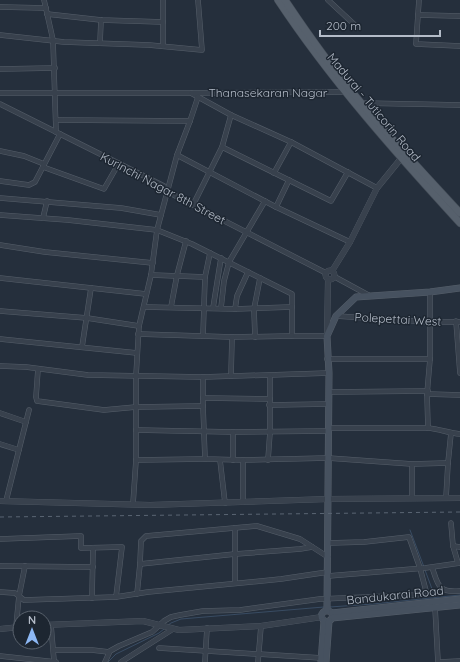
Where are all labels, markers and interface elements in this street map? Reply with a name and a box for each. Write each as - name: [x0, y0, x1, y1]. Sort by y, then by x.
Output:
- scale bar: [320, 12, 440, 38]
- text: 200 m: [326, 18, 361, 33]
- street label: Madurai - Tuticorin Road: [324, 50, 424, 164]
- street label: Thanasekaran Nagar: [209, 85, 328, 100]
- street label: Kurinchi Nagar 8th Street: [98, 149, 228, 227]
- street label: Polepettai West: [354, 309, 442, 329]
- street label: Bandukarai Road: [346, 582, 444, 608]
- north arrow: [12, 610, 52, 650]
- text: N: [28, 613, 36, 627]

